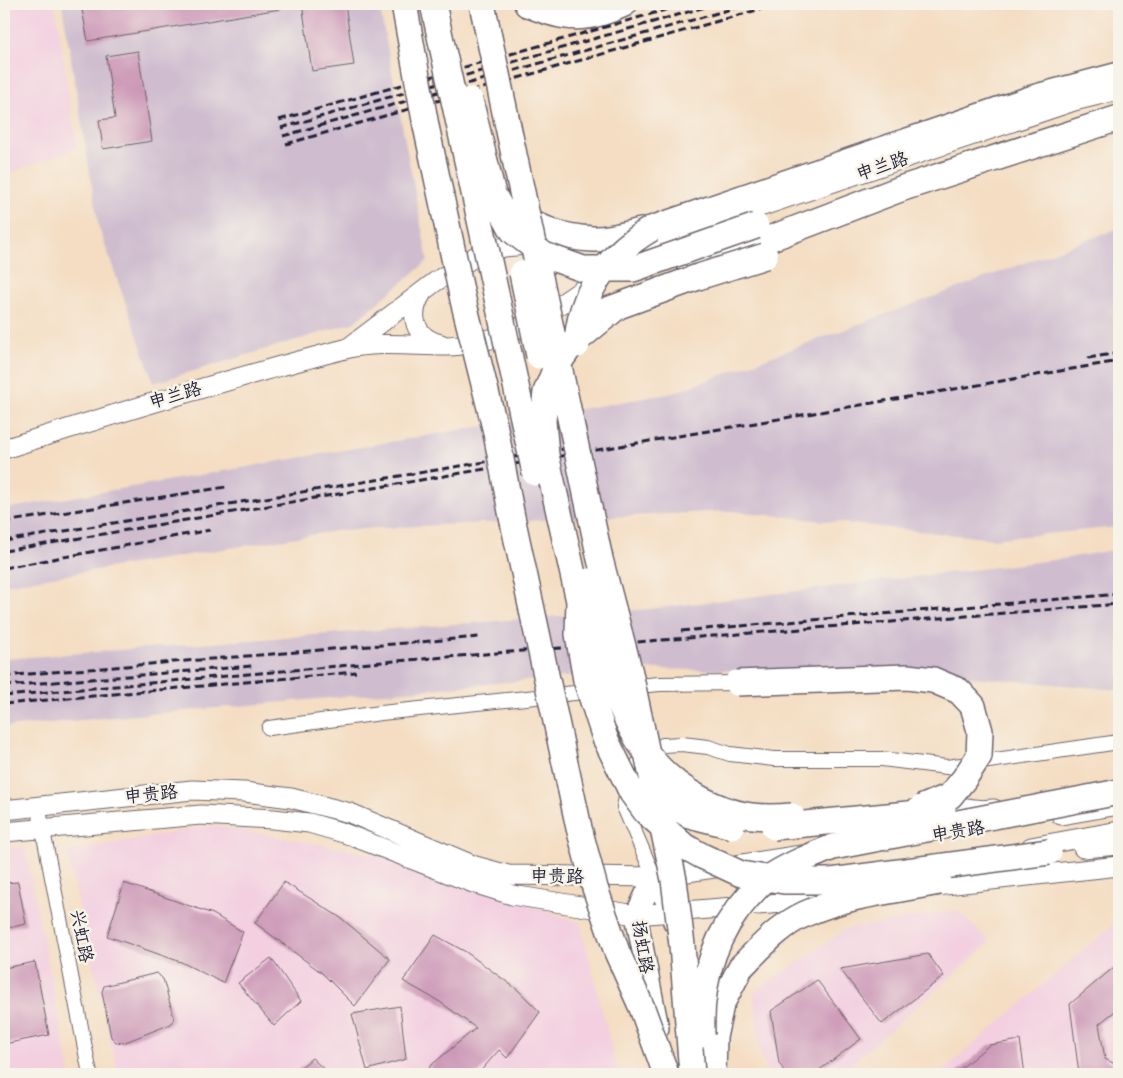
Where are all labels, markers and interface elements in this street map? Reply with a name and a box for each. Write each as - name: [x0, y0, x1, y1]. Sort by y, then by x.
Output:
- street label: 申兰路: [853, 148, 911, 185]
- street label: 申兰路: [146, 378, 204, 413]
- street label: 申贵路: [123, 781, 179, 808]
- street label: 申贵路: [930, 817, 986, 846]
- street label: 申贵路: [530, 866, 584, 887]
- street label: 兴虹路: [66, 908, 97, 965]
- street label: 扬虹路: [628, 919, 657, 975]

